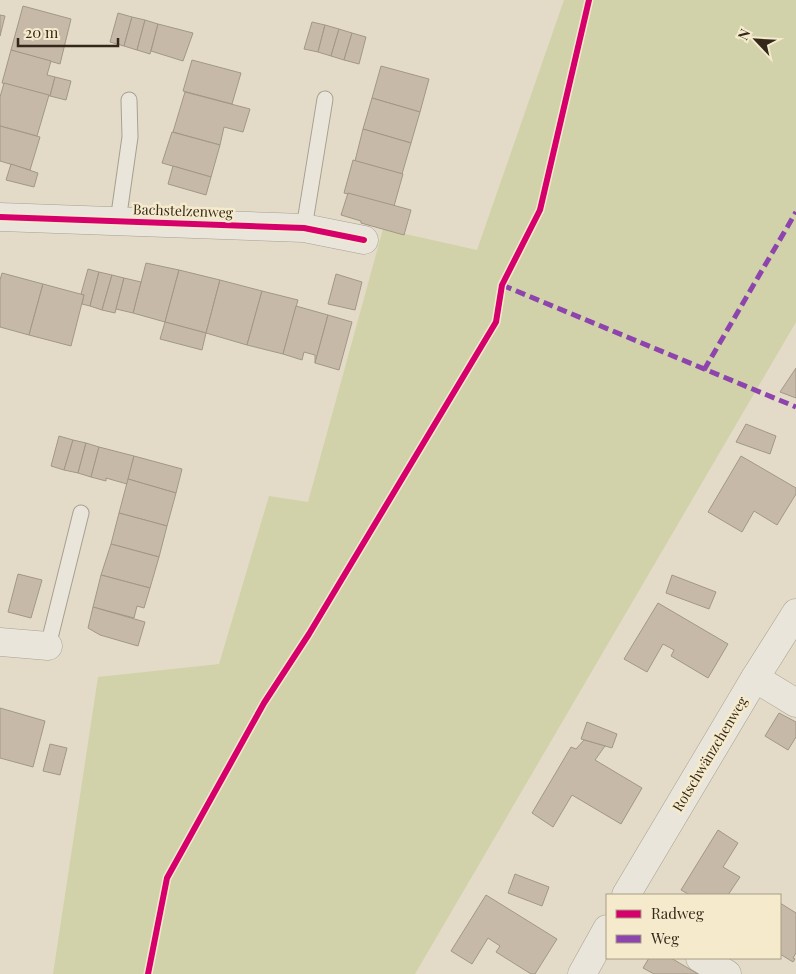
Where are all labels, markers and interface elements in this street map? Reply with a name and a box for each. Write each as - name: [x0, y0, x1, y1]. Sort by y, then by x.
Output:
- scale bar: [18, 15, 118, 47]
- north arrow: [731, 15, 781, 65]
- text: 20 m: [25, 22, 59, 42]
- text: N: [733, 26, 755, 43]
- street label: Bachstelzenweg: [133, 199, 234, 222]
- street label: Rotschwänzchenweg: [668, 692, 752, 815]
- legend: [606, 894, 781, 959]
- text: Radweg: [651, 903, 704, 923]
- text: Weg: [650, 928, 679, 948]

